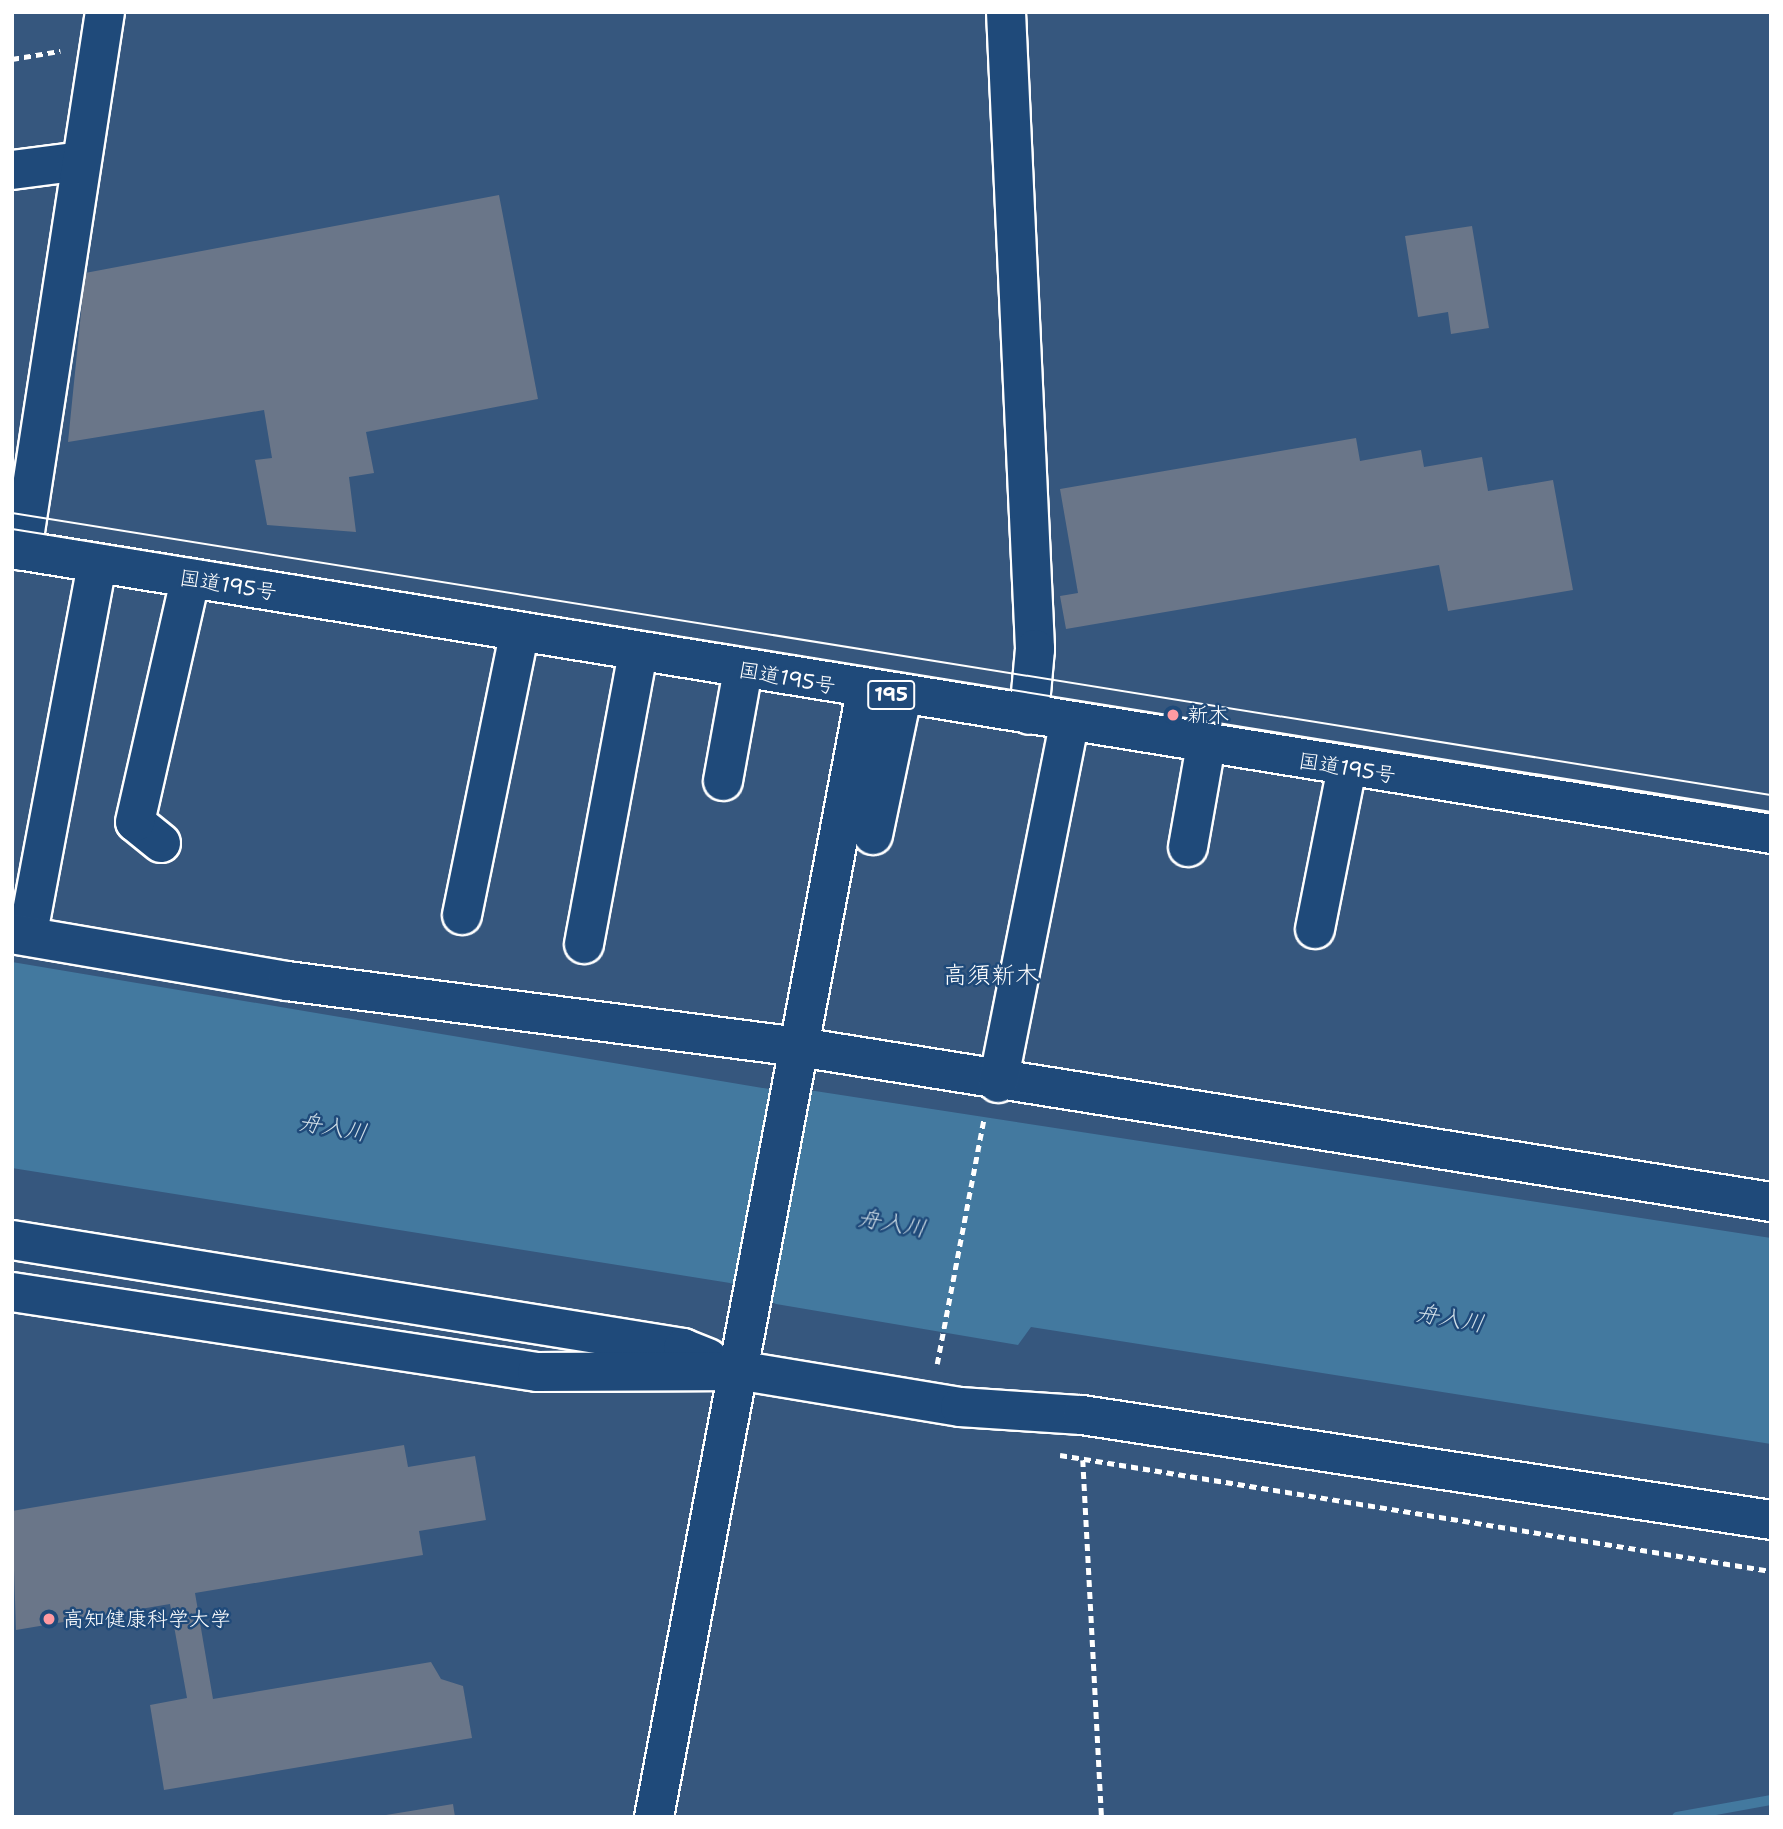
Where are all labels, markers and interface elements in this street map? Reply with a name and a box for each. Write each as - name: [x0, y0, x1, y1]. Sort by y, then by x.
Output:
- street label: 国道195号: [178, 565, 278, 605]
- street label: 国道195号: [736, 657, 838, 699]
- road number: 195: [866, 680, 916, 710]
- place label: 新木: [1187, 702, 1229, 728]
- marker: 新木: [1165, 707, 1181, 723]
- street label: 国道195号: [1297, 748, 1397, 788]
- district label: 高須新木: [943, 962, 1039, 990]
- water label: 舟入川: [297, 1107, 369, 1147]
- water label: 舟入川: [856, 1203, 928, 1243]
- water label: 舟入川: [1414, 1298, 1486, 1338]
- place label: 高知健康科学大学: [63, 1606, 231, 1632]
- marker: 高知健康科学大学: [41, 1611, 57, 1627]

